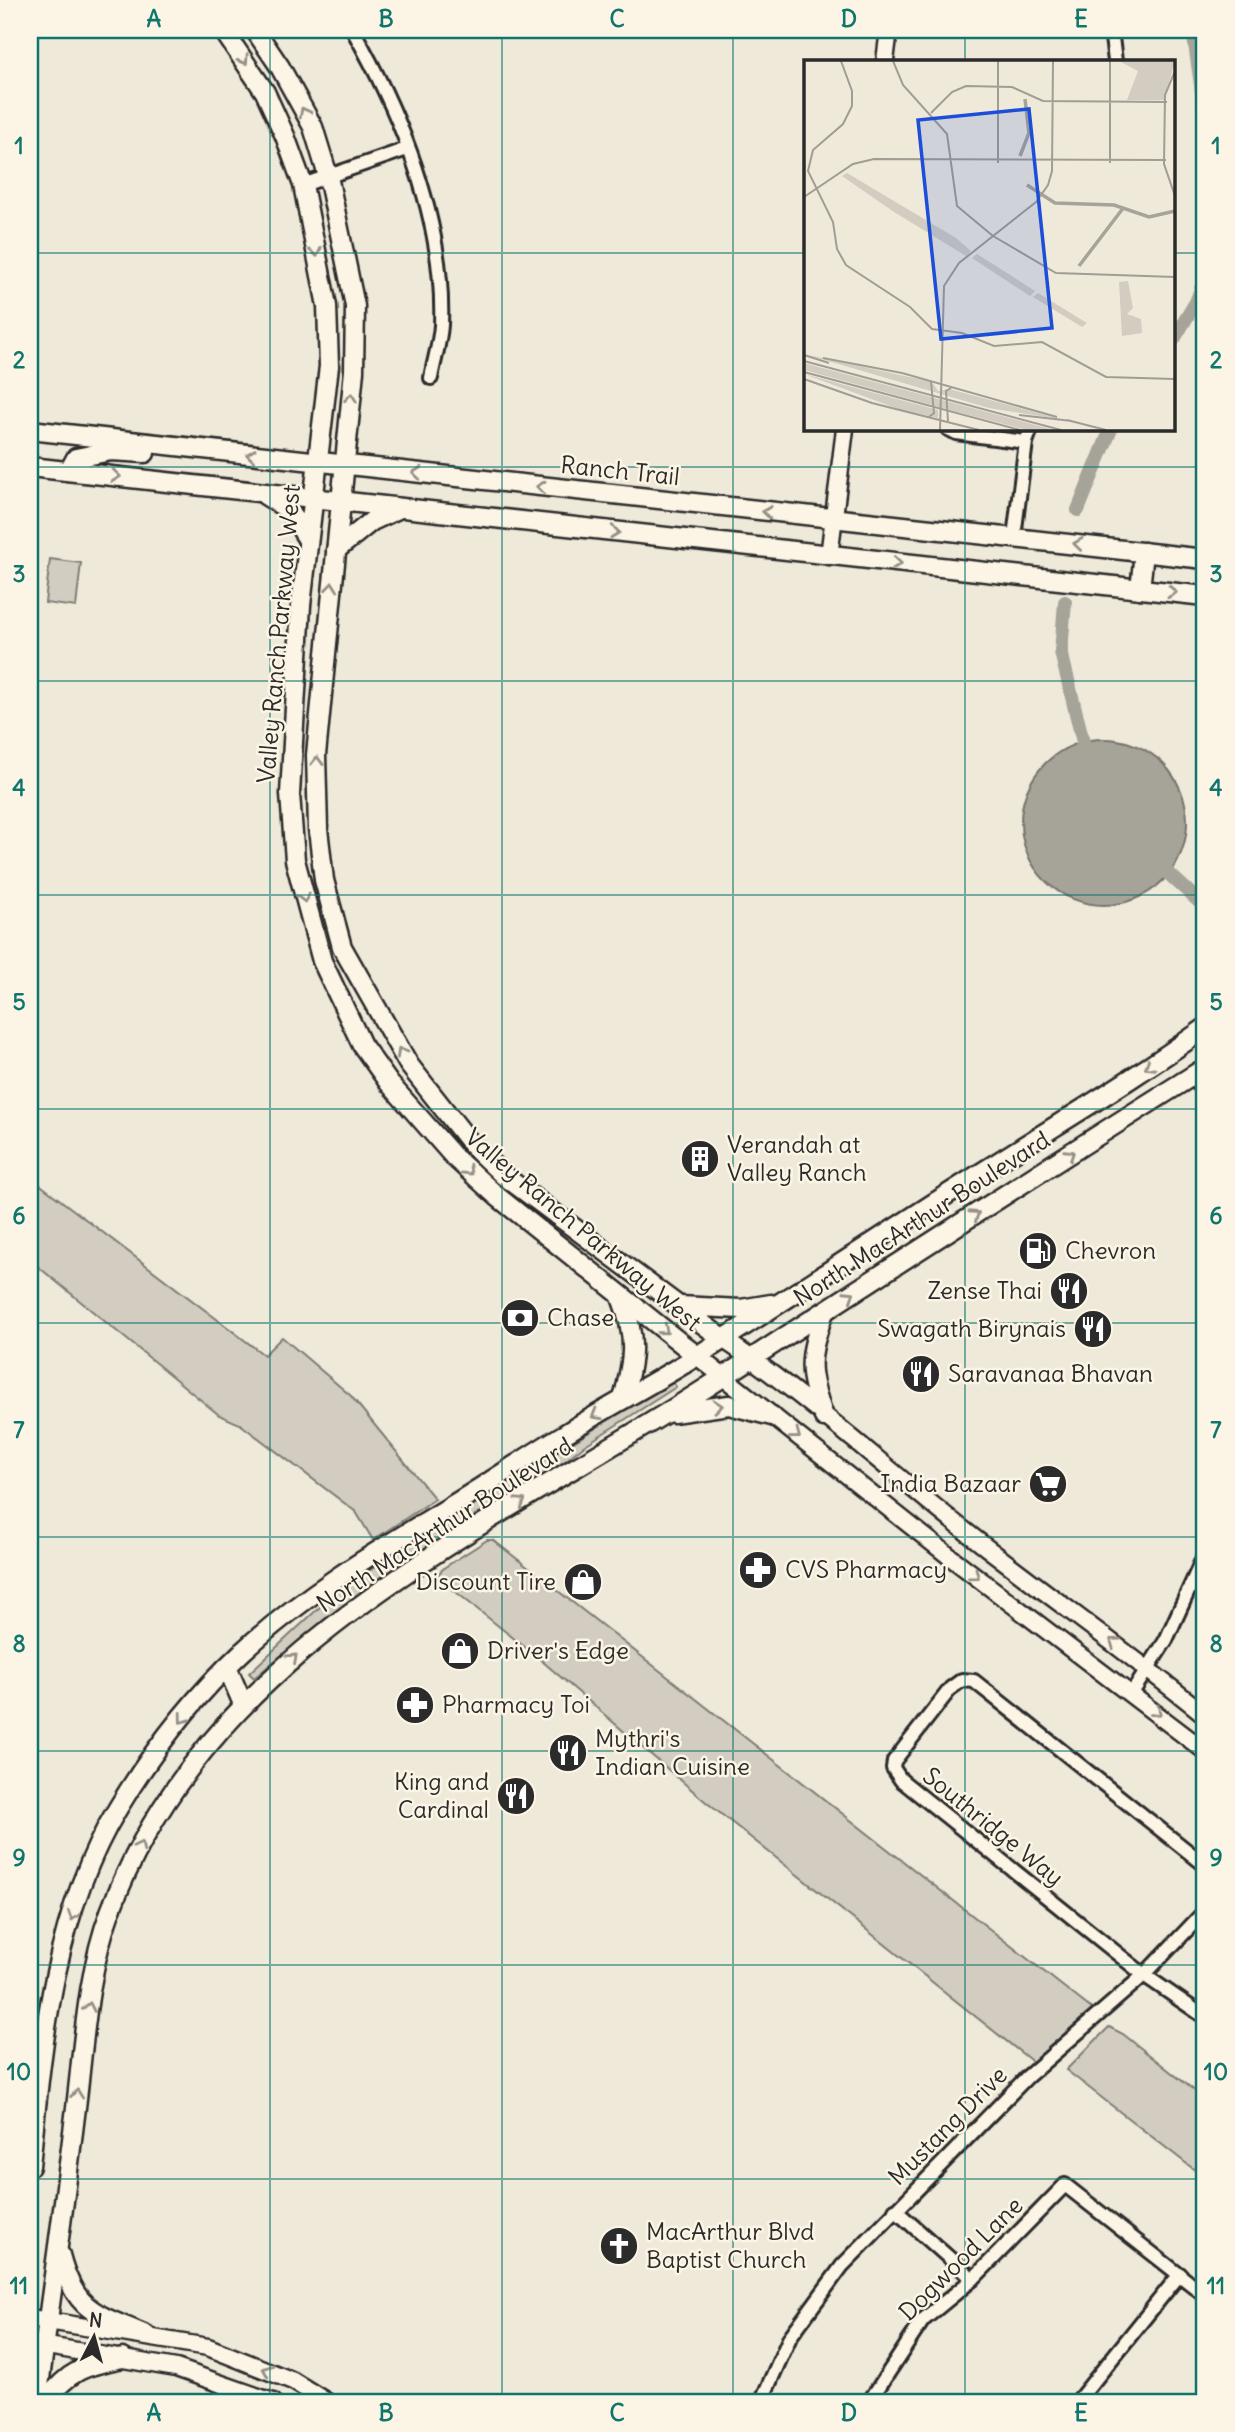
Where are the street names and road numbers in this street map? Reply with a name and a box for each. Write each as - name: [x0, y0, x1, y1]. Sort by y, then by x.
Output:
- street label: Ranch Trail: [559, 449, 681, 491]
- street label: Valley Ranch Parkway West: [250, 483, 306, 784]
- street label: Valley Ranch Parkway West: [459, 1121, 708, 1337]
- street label: North MacArthur Boulevard: [788, 1124, 1055, 1312]
- street label: North MacArthur Boulevard: [311, 1430, 578, 1618]
- street label: Southridge Way: [917, 1760, 1070, 1892]
- street label: Mustang Drive: [882, 2060, 1013, 2191]
- street label: Dogwood Lane: [892, 2190, 1029, 2327]

